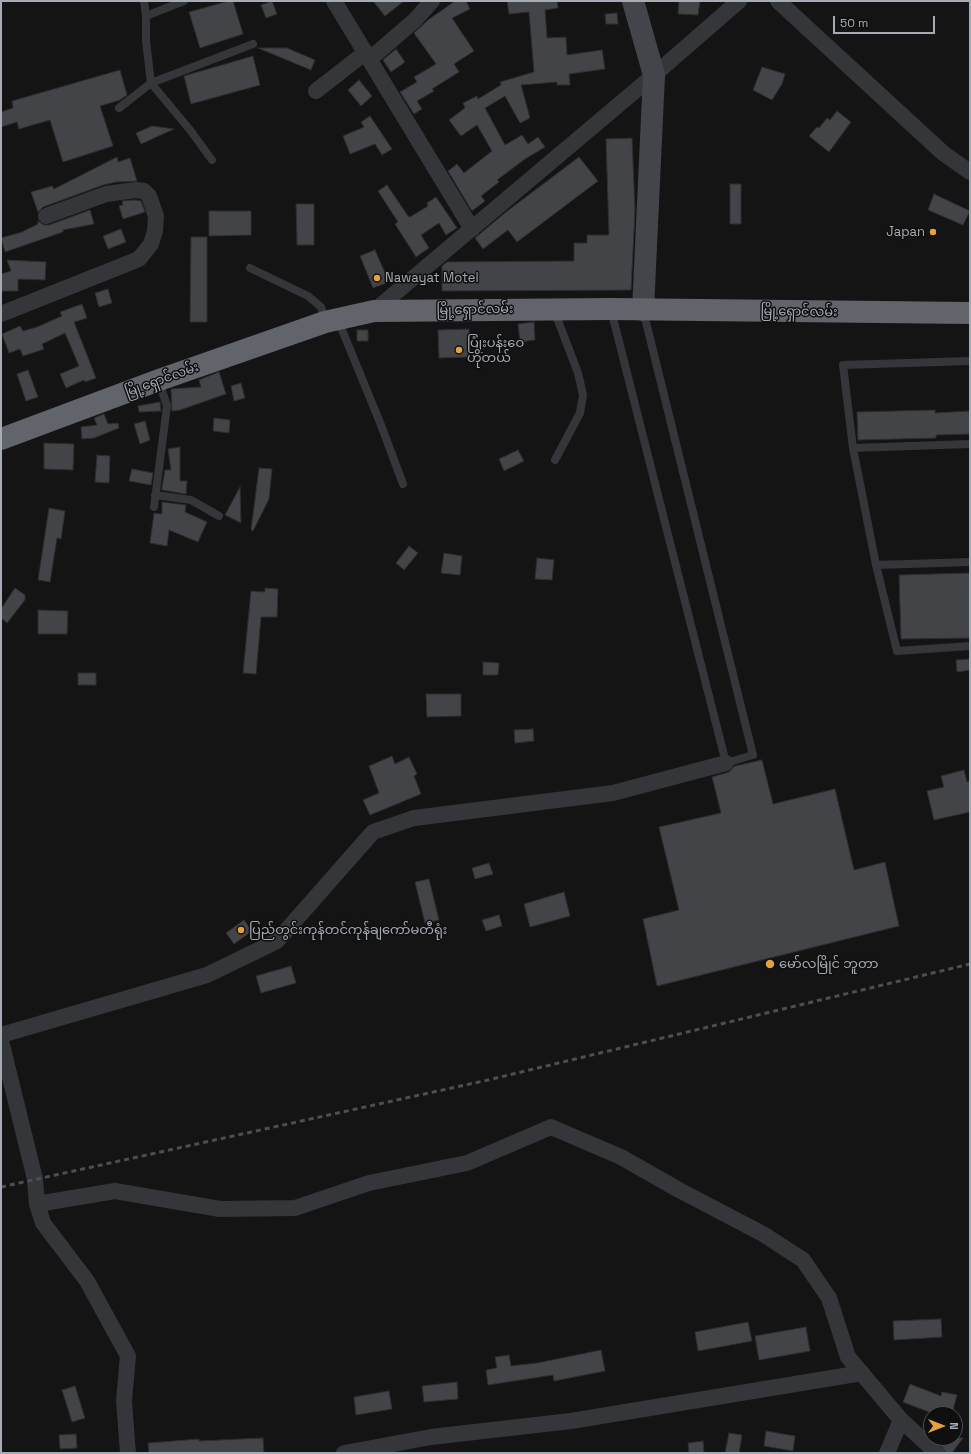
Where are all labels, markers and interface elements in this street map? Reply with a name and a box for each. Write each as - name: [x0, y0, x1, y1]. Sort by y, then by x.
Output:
- scale bar: [835, 8, 937, 34]
- text: 50 m: [840, 15, 868, 31]
- place label: Japan: [886, 224, 925, 240]
- marker: Japan: [928, 227, 938, 237]
- place label: Nawayat Motel: [385, 270, 479, 286]
- marker: Nawayat Motel: [372, 273, 382, 283]
- street label: မြို့ရှောင်လမ်း: [436, 302, 514, 318]
- street label: မြို့ရှောင်လမ်း: [760, 304, 838, 320]
- place label: ပြုံးပန်းဝေ ဟိုတယ်: [467, 335, 524, 366]
- marker: ပြုံးပန်းဝေ ဟိုတယ်: [454, 345, 464, 355]
- street label: မြို့ရှောင်လမ်း: [123, 360, 201, 400]
- place label: ပြည်တွင်းကုန်တင်ကုန်ချကော်မတီရုံး: [249, 922, 447, 938]
- marker: ပြည်တွင်းကုန်တင်ကုန်ချကော်မတီရုံး: [236, 925, 246, 935]
- place label: မော်လမြိုင် ဘူတာ: [779, 956, 878, 972]
- marker: မော်လမြိုင် ဘူတာ: [764, 958, 776, 970]
- north arrow: [923, 1406, 963, 1446]
- text: N: [947, 1422, 961, 1430]

